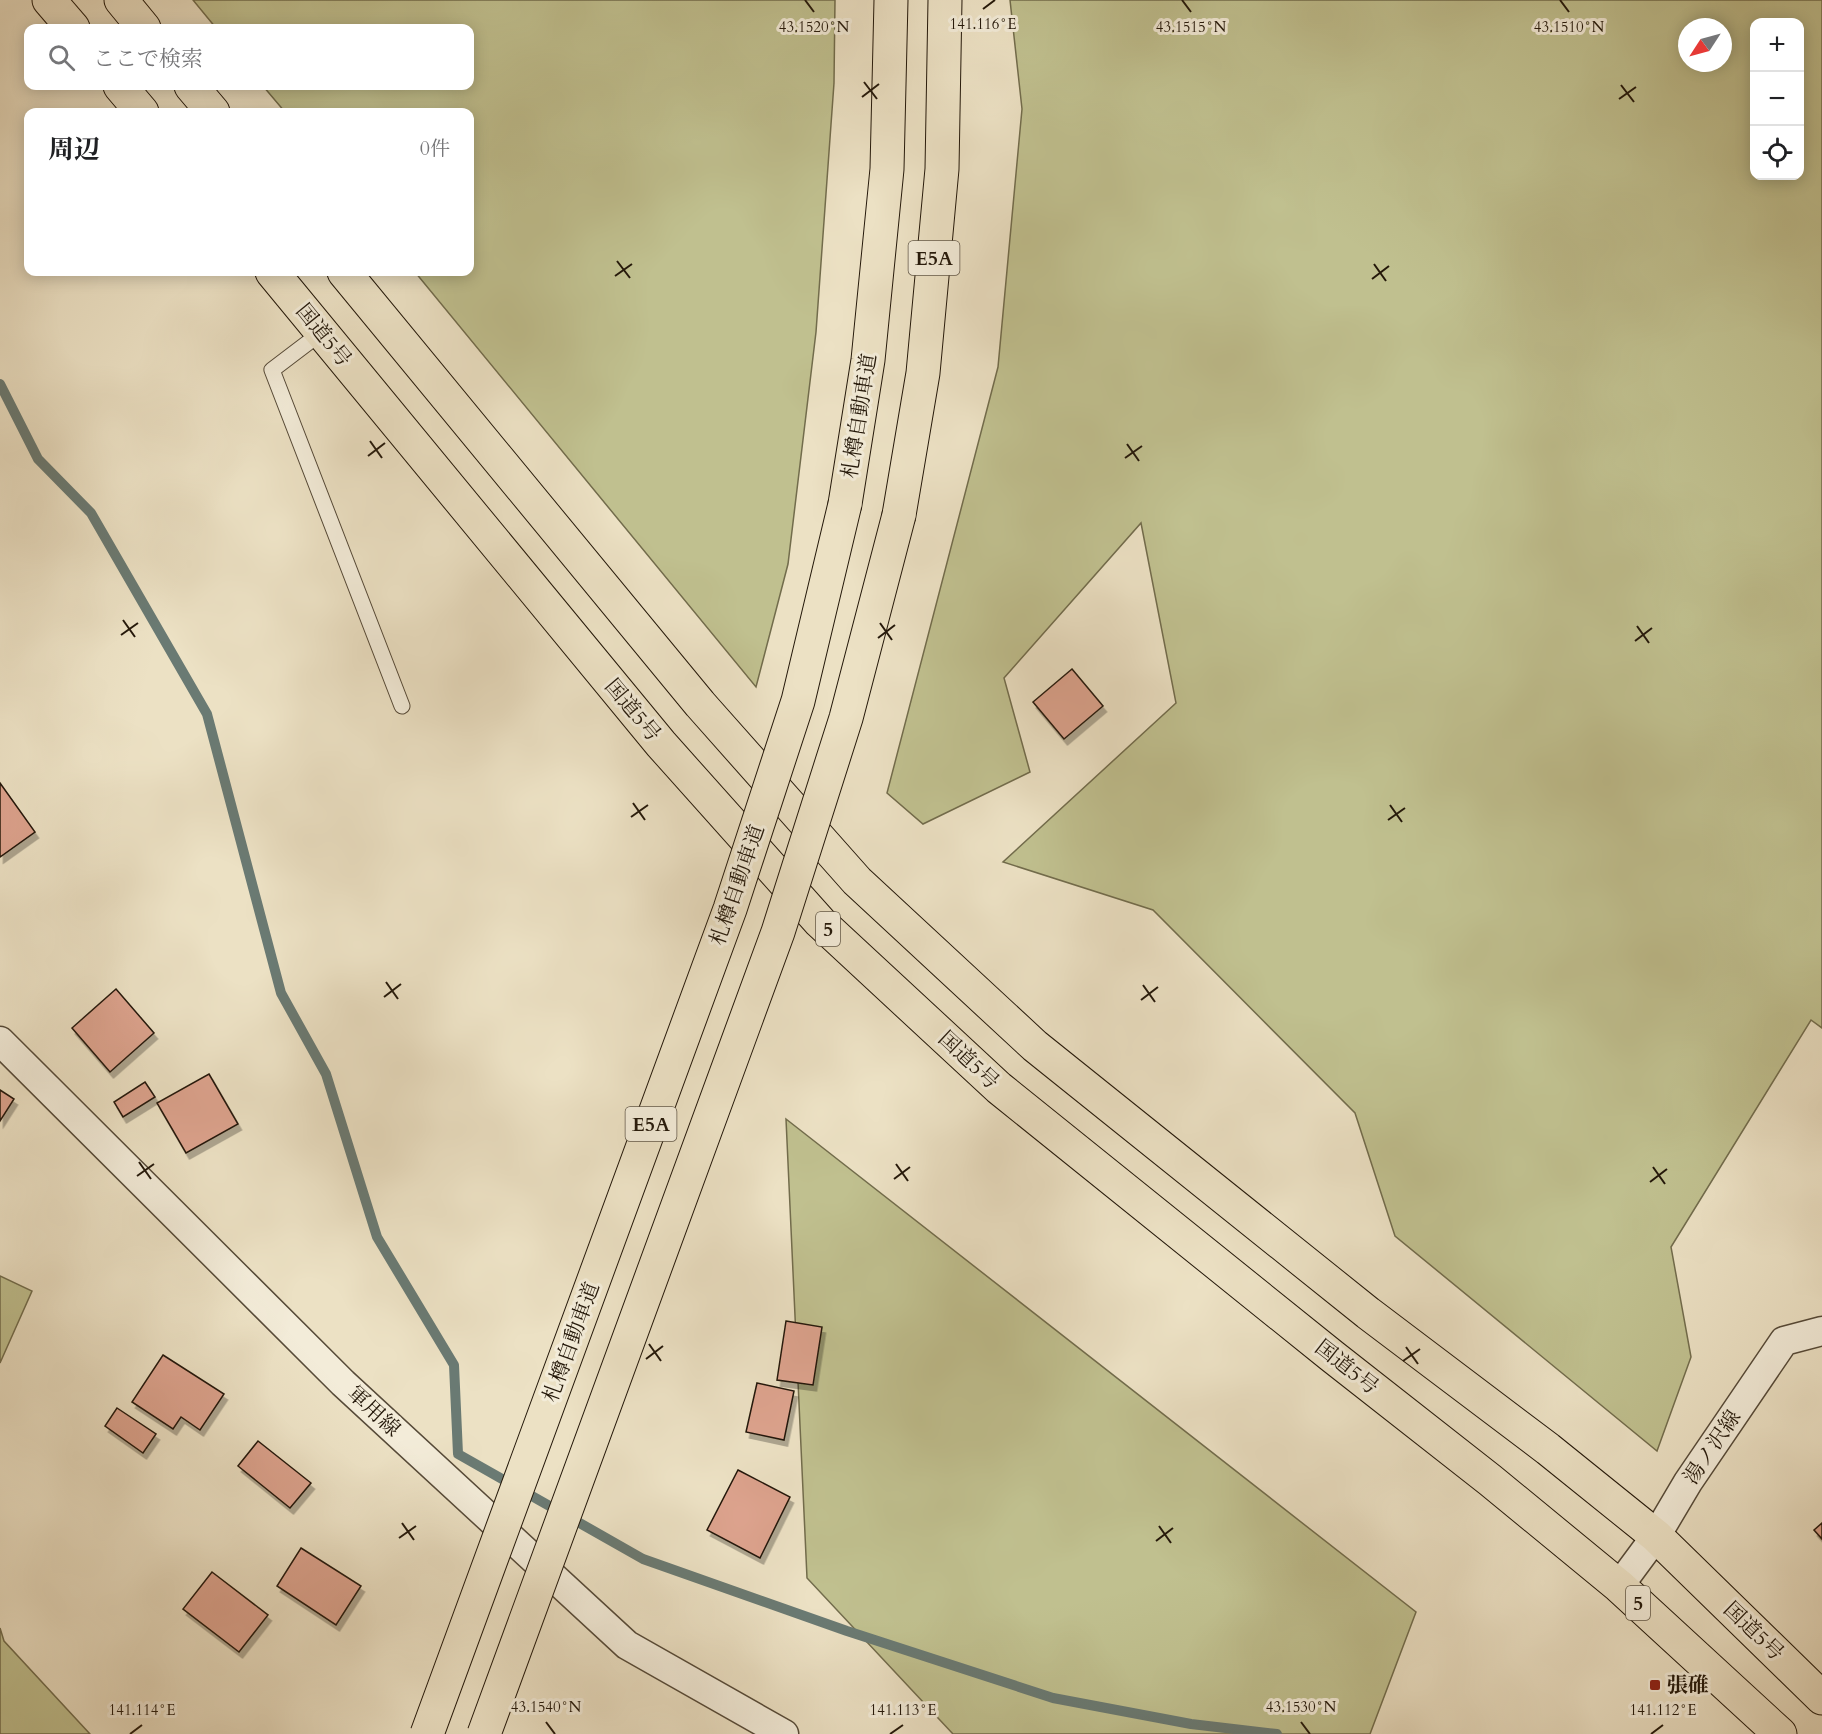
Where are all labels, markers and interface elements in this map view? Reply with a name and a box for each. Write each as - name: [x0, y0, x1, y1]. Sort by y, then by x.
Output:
- text: 141.116°E: [950, 14, 1016, 34]
- text: 43.1520°N: [779, 17, 849, 37]
- text: 43.1515°N: [1156, 17, 1226, 37]
- text: 43.1510°N: [1534, 17, 1604, 37]
- north arrow: [1678, 18, 1732, 72]
- map controls: [1750, 18, 1804, 180]
- button: +: [1750, 18, 1804, 72]
- search box: [24, 24, 474, 90]
- icon: search: [45, 41, 78, 74]
- text: ここで検索: [93, 44, 203, 74]
- button: −: [1750, 72, 1804, 126]
- button: locate: [1750, 126, 1804, 180]
- text: 周辺: [48, 132, 100, 167]
- text: 0件: [420, 135, 450, 162]
- road number: E5A: [908, 241, 960, 275]
- street label: 国道5号: [289, 298, 358, 373]
- street label: 札樽自動車道: [835, 352, 884, 481]
- street label: 国道5号: [598, 673, 667, 748]
- street label: 札樽自動車道: [703, 821, 772, 949]
- road number: 5: [816, 912, 840, 946]
- street label: 国道5号: [932, 1025, 1006, 1096]
- road number: E5A: [626, 1107, 676, 1141]
- street label: 札樽自動車道: [536, 1278, 607, 1406]
- street label: 国道5号: [1309, 1333, 1385, 1402]
- street label: 軍用線: [341, 1379, 407, 1443]
- street label: 湯ノ沢線: [1677, 1404, 1748, 1490]
- road number: 5: [1626, 1586, 1650, 1620]
- street label: 国道5号: [1717, 1595, 1790, 1667]
- place label: 張碓: [1667, 1671, 1709, 1700]
- marker: 張碓: [1648, 1678, 1662, 1692]
- text: 43.1540°N: [511, 1697, 581, 1717]
- text: 43.1530°N: [1266, 1697, 1336, 1717]
- text: 141.114°E: [109, 1700, 175, 1720]
- text: 141.113°E: [870, 1700, 936, 1720]
- text: 141.112°E: [1630, 1700, 1696, 1720]

